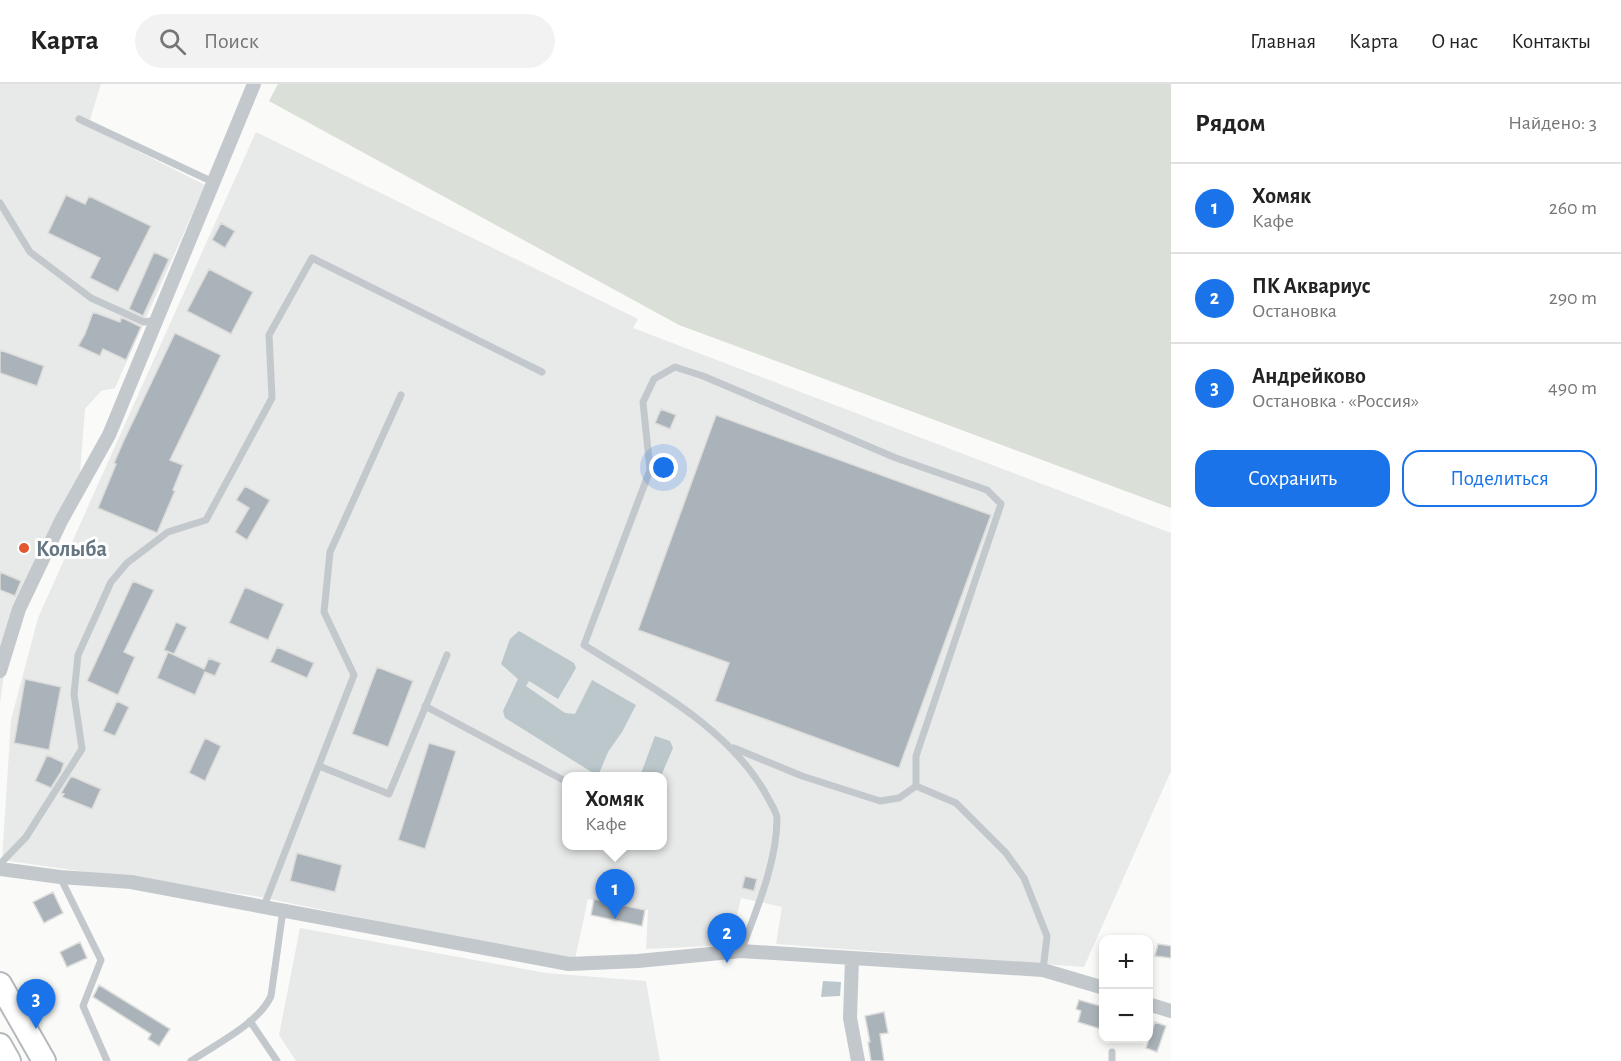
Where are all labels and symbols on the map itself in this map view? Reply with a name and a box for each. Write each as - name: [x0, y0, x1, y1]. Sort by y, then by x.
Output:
- your location: [649, 453, 678, 482]
- place label: Колыба: [36, 538, 107, 560]
- marker: Колыба: [17, 541, 31, 555]
- pin: 1: [596, 870, 634, 919]
- pin: 2: [708, 914, 746, 963]
- pin: 3: [16, 980, 56, 1029]

